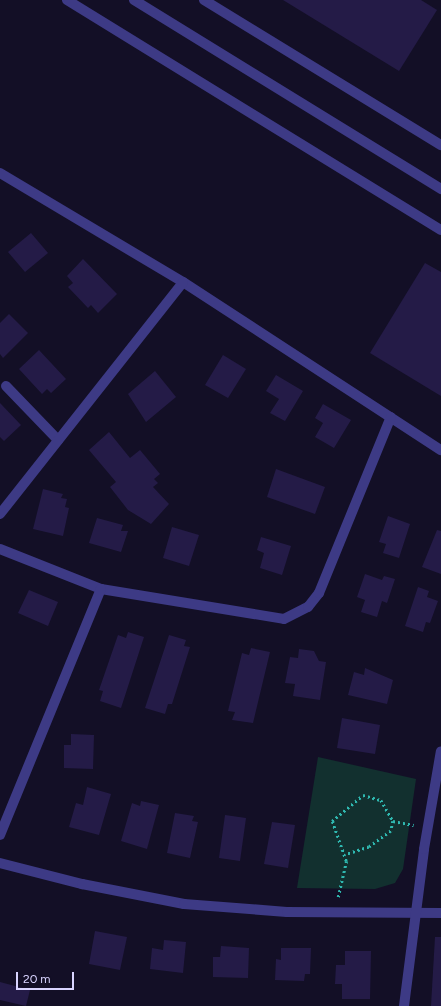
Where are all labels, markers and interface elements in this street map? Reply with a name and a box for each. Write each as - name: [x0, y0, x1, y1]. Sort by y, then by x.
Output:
- scale bar: [18, 964, 76, 990]
- text: 20 m: [23, 972, 51, 986]

